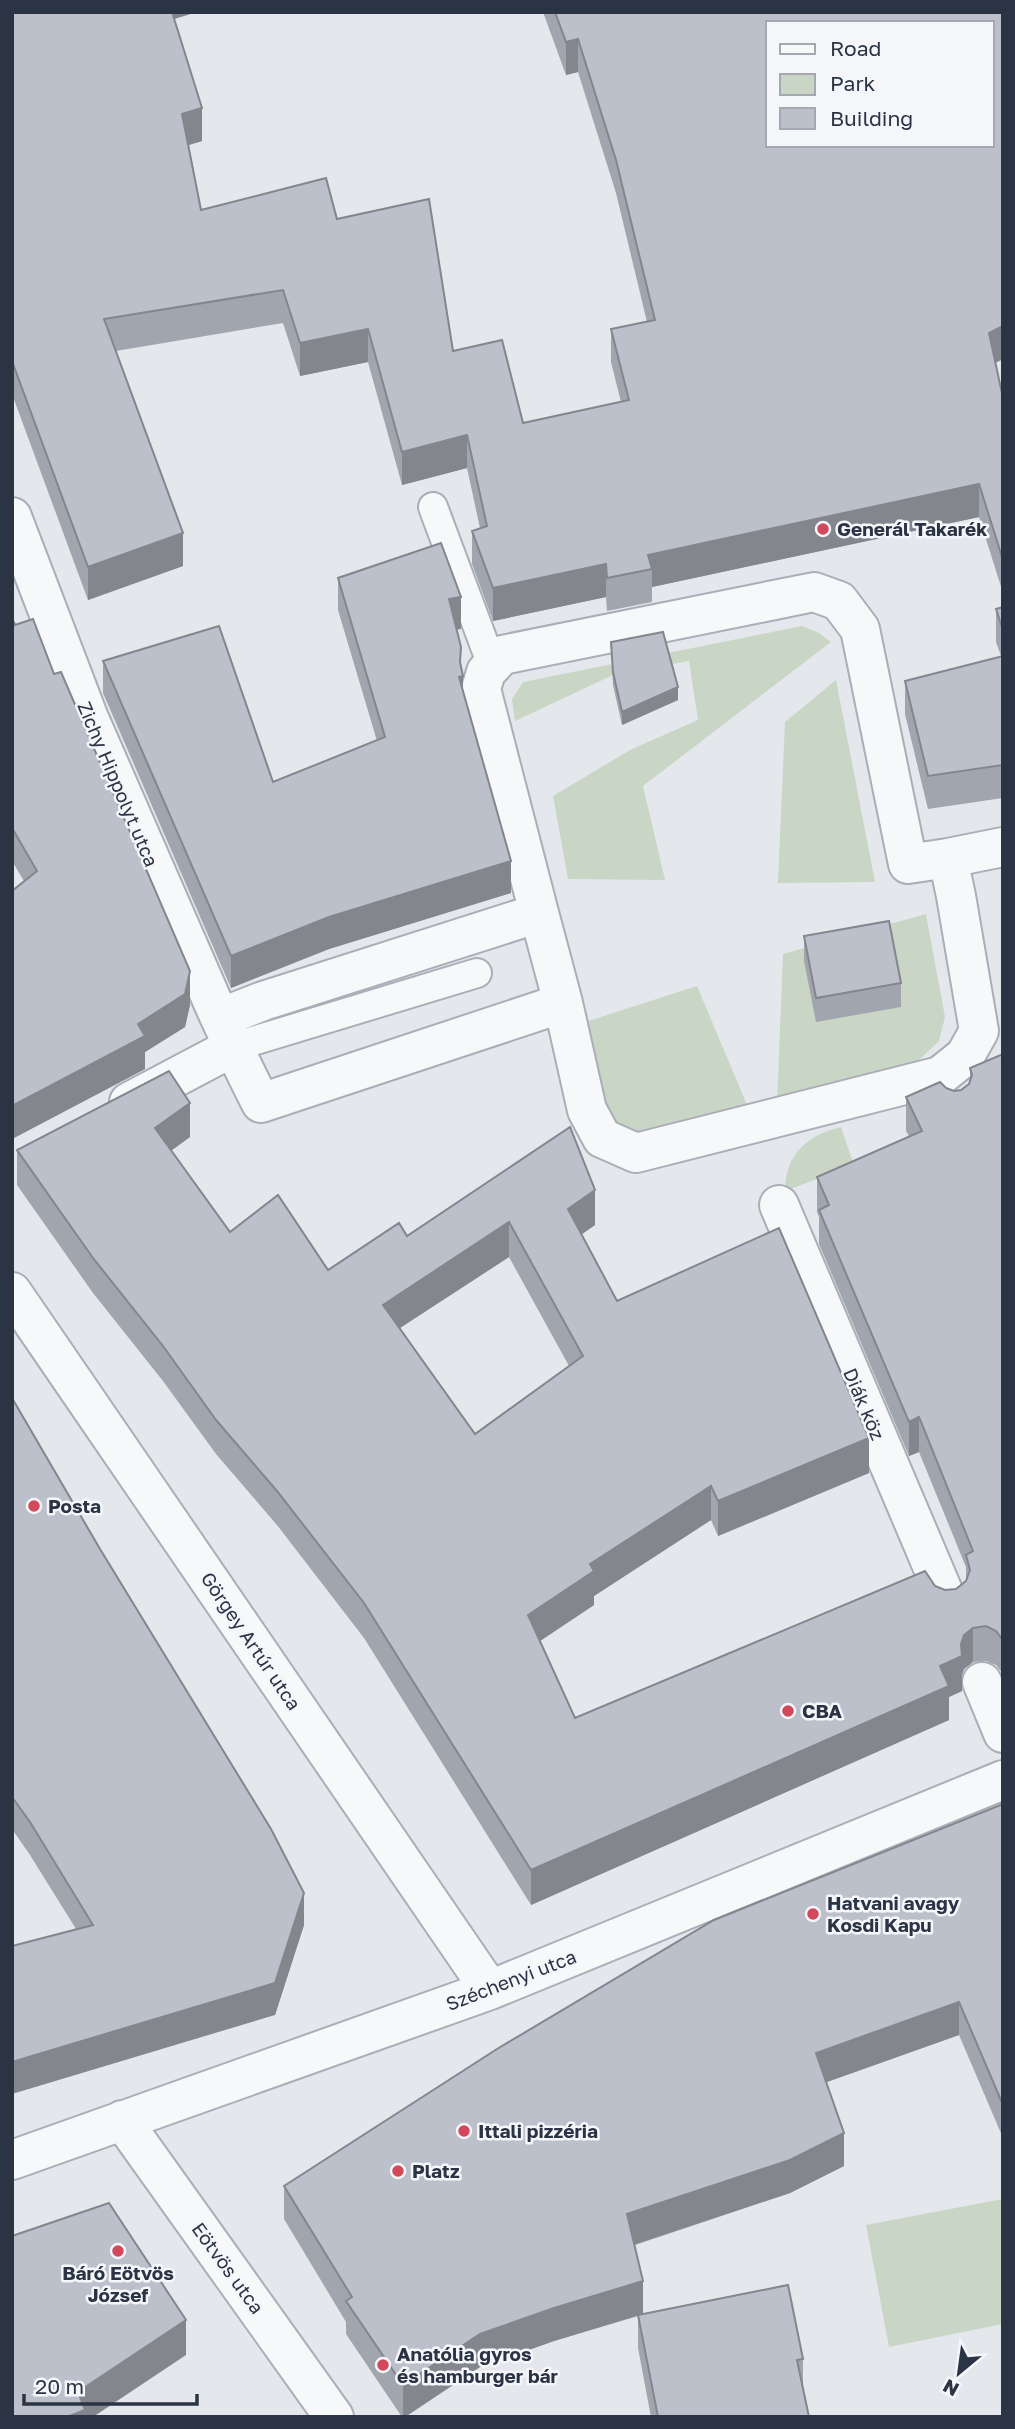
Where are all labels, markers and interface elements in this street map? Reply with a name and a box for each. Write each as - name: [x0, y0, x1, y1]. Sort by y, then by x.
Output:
- legend: [766, 21, 994, 147]
- text: Road: [830, 35, 881, 61]
- text: Park: [830, 70, 876, 96]
- text: Building: [830, 105, 913, 131]
- place label: Generál Takarék: [837, 517, 987, 540]
- marker: Generál Takarék: [815, 521, 831, 537]
- street label: Zichy Hippolyt utca: [73, 698, 164, 870]
- street label: Diák köz: [839, 1364, 890, 1443]
- place label: Posta: [48, 1494, 101, 1517]
- marker: Posta: [26, 1498, 42, 1514]
- street label: Görgey Artúr utca: [197, 1567, 306, 1714]
- place label: CBA: [802, 1699, 843, 1722]
- marker: CBA: [780, 1703, 796, 1719]
- place label: Hatvani avagy Kosdi Kapu: [827, 1891, 960, 1936]
- marker: Hatvani avagy Kosdi Kapu: [805, 1906, 821, 1922]
- street label: Széchenyi utca: [442, 1944, 579, 2015]
- place label: Ittali pizzéria: [478, 2119, 598, 2142]
- marker: Ittali pizzéria: [456, 2123, 472, 2139]
- place label: Platz: [412, 2159, 460, 2182]
- marker: Platz: [390, 2163, 406, 2179]
- street label: Eötvös utca: [188, 2217, 269, 2318]
- marker: Báró Eötvös József: [110, 2243, 126, 2259]
- place label: Báró Eötvös József: [62, 2261, 174, 2306]
- north arrow: [924, 2338, 994, 2408]
- place label: Anatólia gyros és hamburger bár: [397, 2342, 559, 2387]
- marker: Anatólia gyros és hamburger bár: [375, 2357, 391, 2373]
- scale bar: [24, 2362, 198, 2406]
- text: 20 m: [35, 2373, 84, 2399]
- text: N: [939, 2375, 962, 2402]

